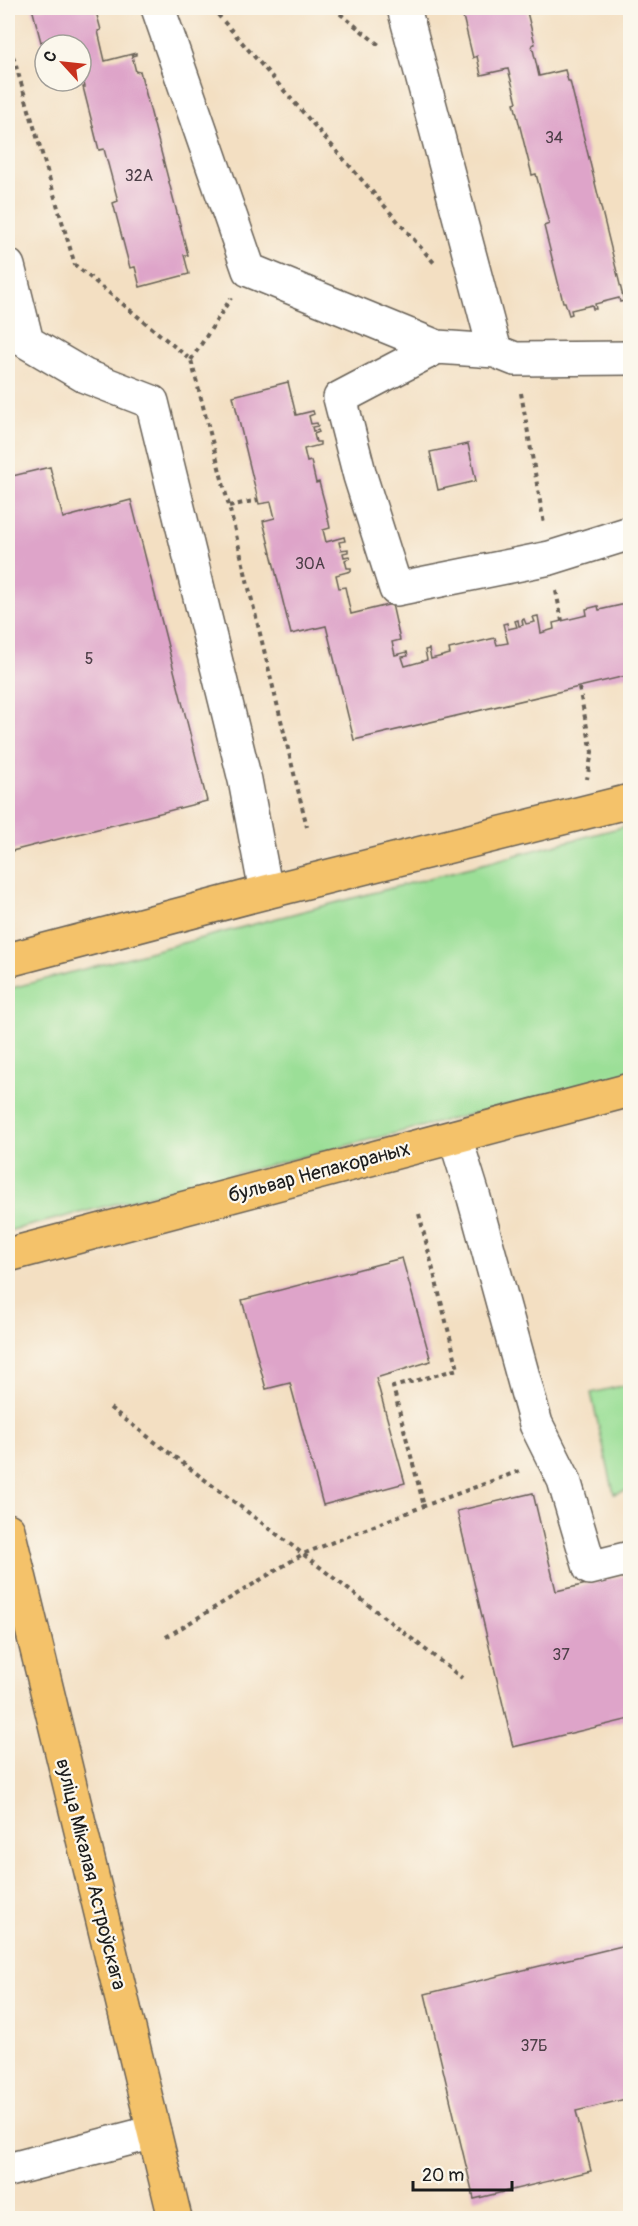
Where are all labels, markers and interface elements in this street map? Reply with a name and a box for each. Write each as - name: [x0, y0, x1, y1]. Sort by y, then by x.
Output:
- north arrow: [33, 33, 93, 93]
- text: С: [39, 48, 62, 66]
- house number: 34: [545, 128, 563, 148]
- house number: 32А: [125, 166, 153, 186]
- house number: 30А: [295, 554, 325, 574]
- house number: 5: [85, 649, 93, 669]
- street label: бульвар Непакораных: [225, 1136, 413, 1208]
- house number: 37: [552, 1645, 570, 1665]
- street label: вуліца Мікалая Астроўскага: [50, 1756, 132, 1992]
- house number: 37Б: [521, 2036, 548, 2056]
- scale bar: [413, 2154, 512, 2192]
- text: 20 m: [422, 2164, 464, 2187]

